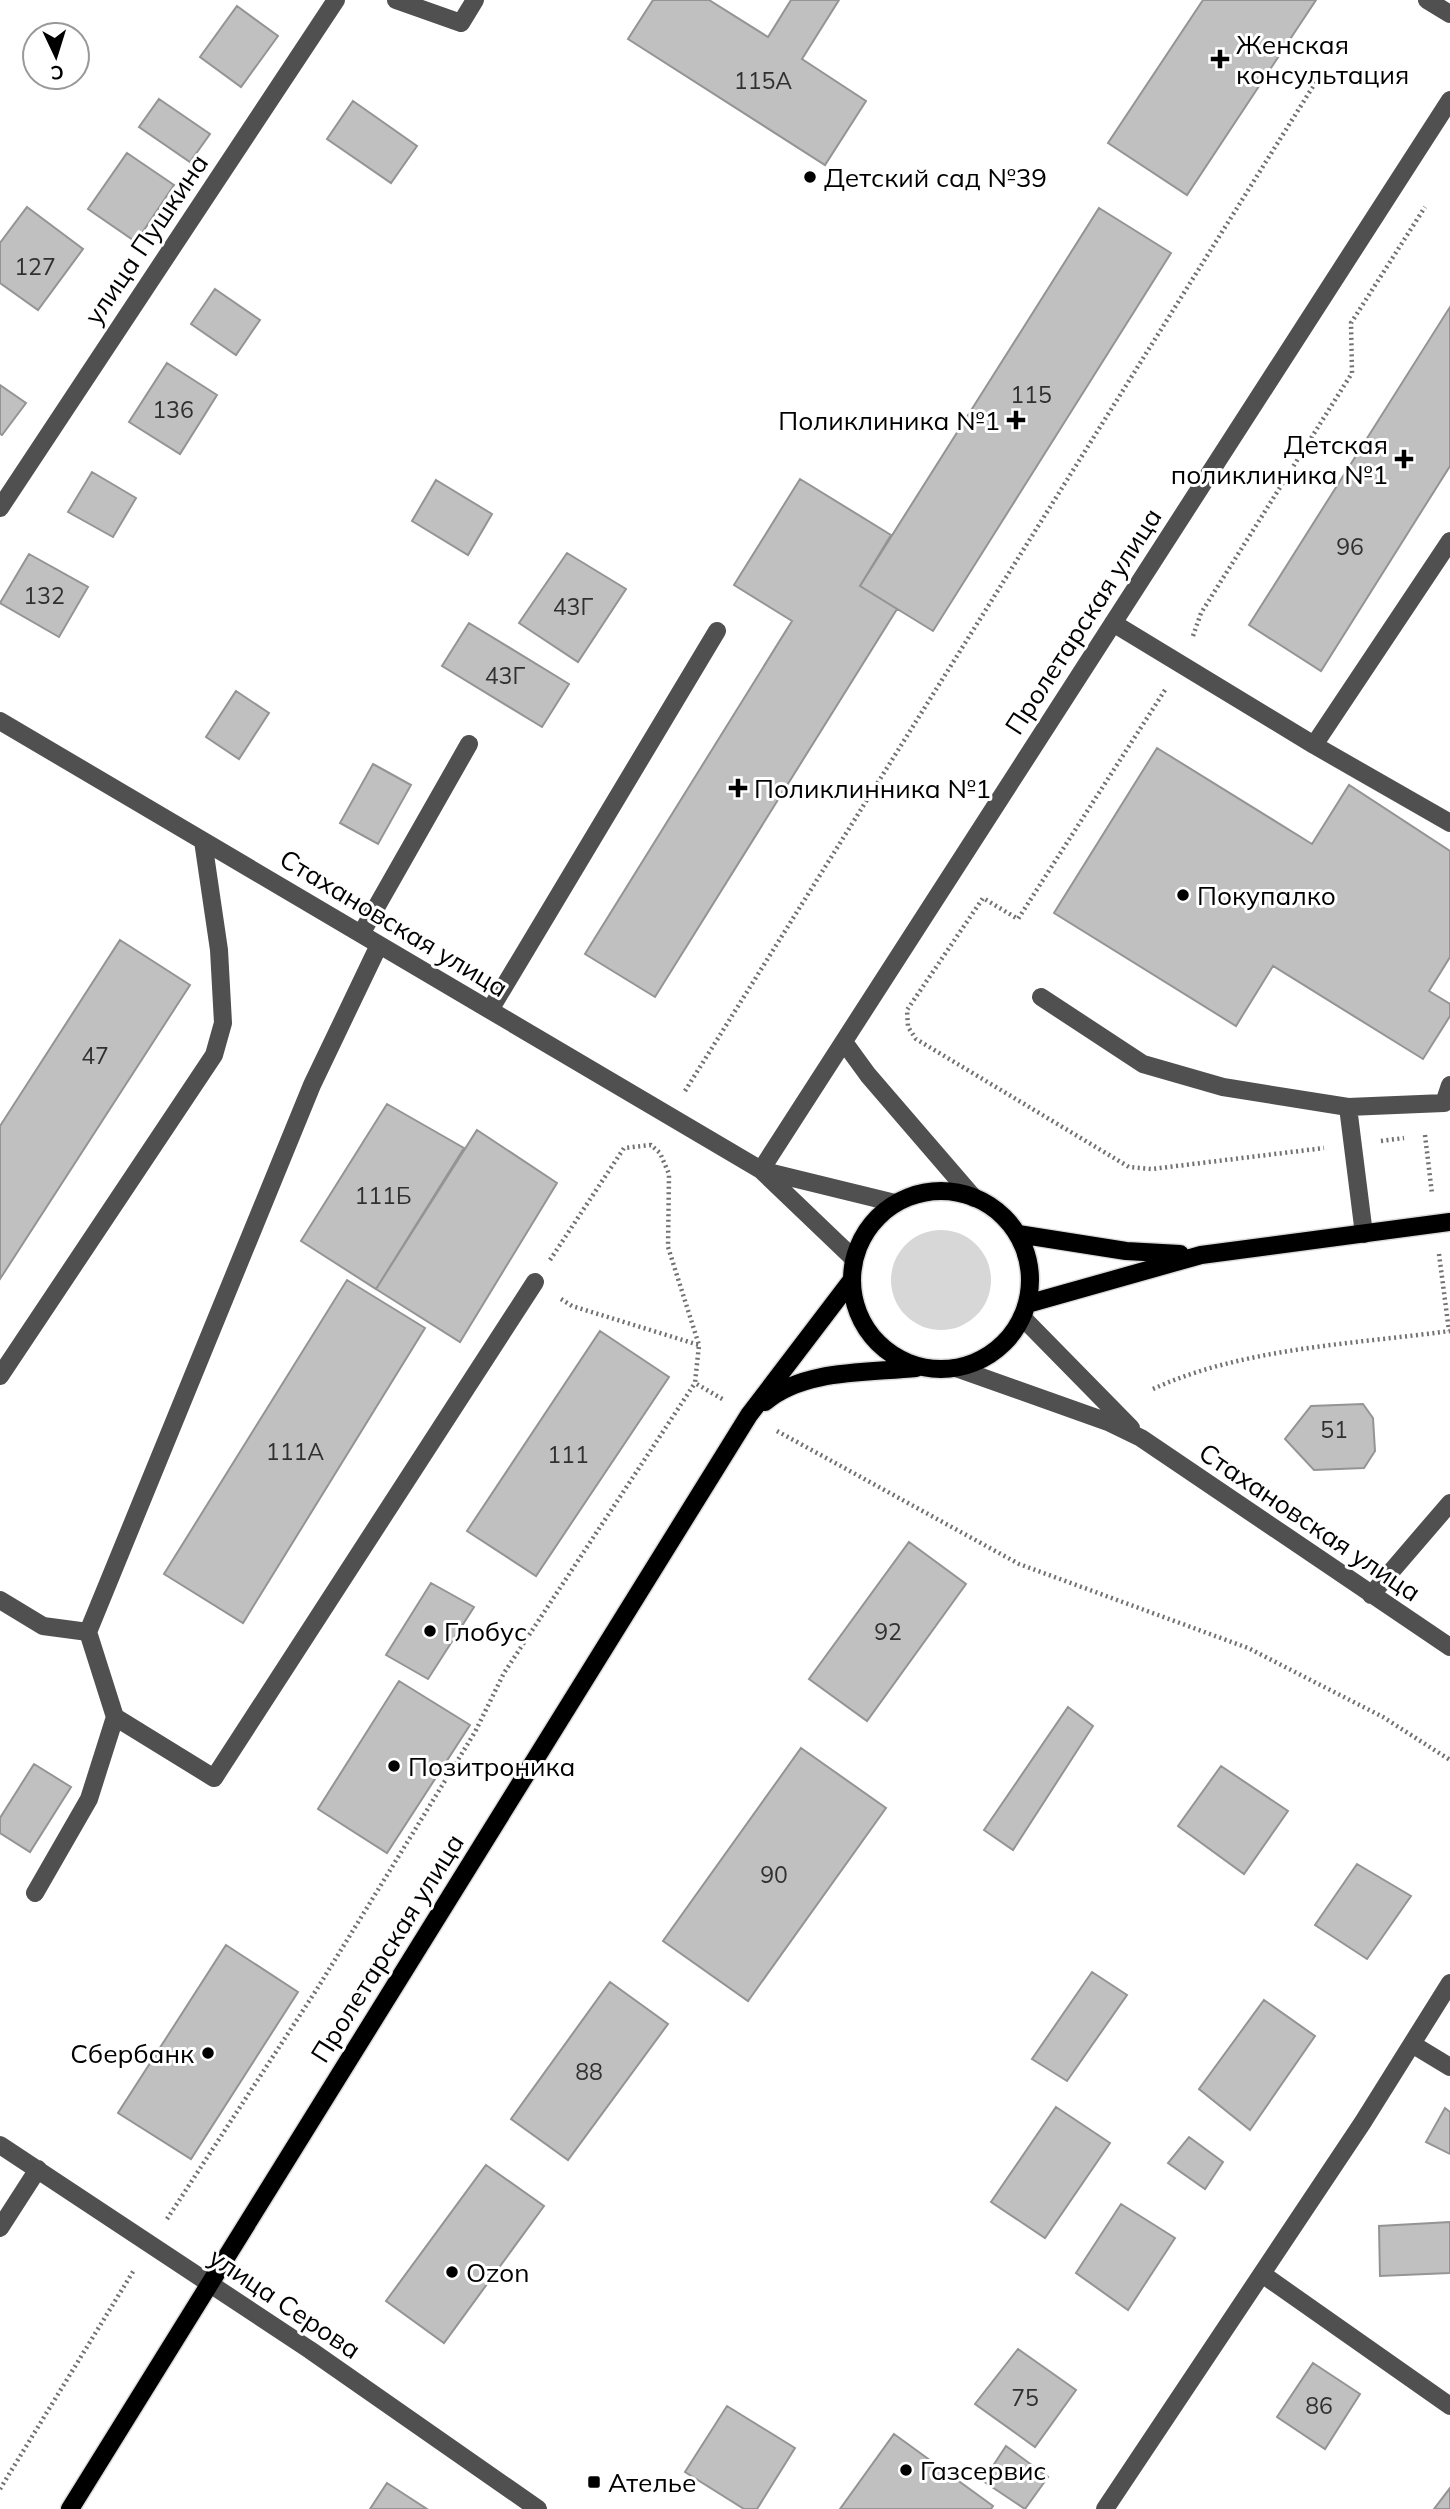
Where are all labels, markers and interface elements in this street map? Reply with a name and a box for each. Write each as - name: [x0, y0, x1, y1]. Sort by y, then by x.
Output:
- north arrow: [21, 21, 91, 91]
- place label: Женская консультация: [1236, 28, 1409, 91]
- marker: Женская консультация: [1210, 49, 1230, 69]
- text: С: [50, 61, 65, 85]
- house number: 115А: [734, 66, 792, 95]
- street label: улица Пушкина: [77, 147, 215, 331]
- place label: Детский сад №39: [824, 161, 1047, 194]
- marker: Детский сад №39: [802, 169, 818, 185]
- house number: 127: [14, 252, 56, 281]
- house number: 115: [1010, 380, 1052, 409]
- house number: 136: [152, 395, 194, 424]
- place label: Поликлиника №1: [778, 404, 1000, 437]
- marker: Поликлиника №1: [1006, 410, 1026, 430]
- place label: Детская поликлиника №1: [1171, 428, 1388, 491]
- marker: Детская поликлиника №1: [1394, 449, 1414, 469]
- street label: Пролетарская улица: [997, 501, 1169, 741]
- house number: 96: [1336, 532, 1364, 561]
- house number: 132: [23, 581, 65, 610]
- house number: 43Г: [553, 592, 593, 621]
- house number: 43Г: [485, 661, 525, 690]
- place label: Поликлинника №1: [754, 772, 991, 805]
- marker: Поликлинника №1: [728, 778, 748, 798]
- street label: Стахановская улица: [274, 842, 514, 1004]
- place label: Покупалко: [1197, 879, 1336, 912]
- marker: Покупалко: [1175, 887, 1191, 903]
- house number: 47: [81, 1041, 109, 1070]
- house number: 111Б: [355, 1181, 411, 1210]
- house number: 51: [1320, 1415, 1348, 1444]
- street label: Стахановская улица: [1193, 1436, 1427, 1608]
- house number: 111А: [266, 1437, 324, 1466]
- house number: 111: [547, 1440, 589, 1469]
- place label: Глобус: [444, 1615, 527, 1648]
- house number: 92: [874, 1617, 902, 1646]
- marker: Глобус: [422, 1623, 438, 1639]
- place label: Позитроника: [408, 1750, 575, 1783]
- marker: Позитроника: [386, 1758, 402, 1774]
- street label: Пролетарская улица: [303, 1827, 471, 2069]
- house number: 90: [760, 1860, 788, 1889]
- place label: Сбербанк: [70, 2037, 194, 2070]
- marker: Сбербанк: [200, 2045, 216, 2061]
- house number: 88: [575, 2057, 603, 2086]
- street label: улица Серова: [203, 2240, 367, 2366]
- place label: Ozon: [466, 2256, 529, 2289]
- marker: Ozon: [444, 2264, 460, 2280]
- house number: 75: [1011, 2383, 1039, 2412]
- house number: 86: [1305, 2391, 1333, 2420]
- place label: Газсервис: [920, 2454, 1047, 2487]
- marker: Газсервис: [898, 2462, 914, 2478]
- place label: Ателье: [608, 2466, 696, 2499]
- marker: Ателье: [586, 2474, 602, 2490]

